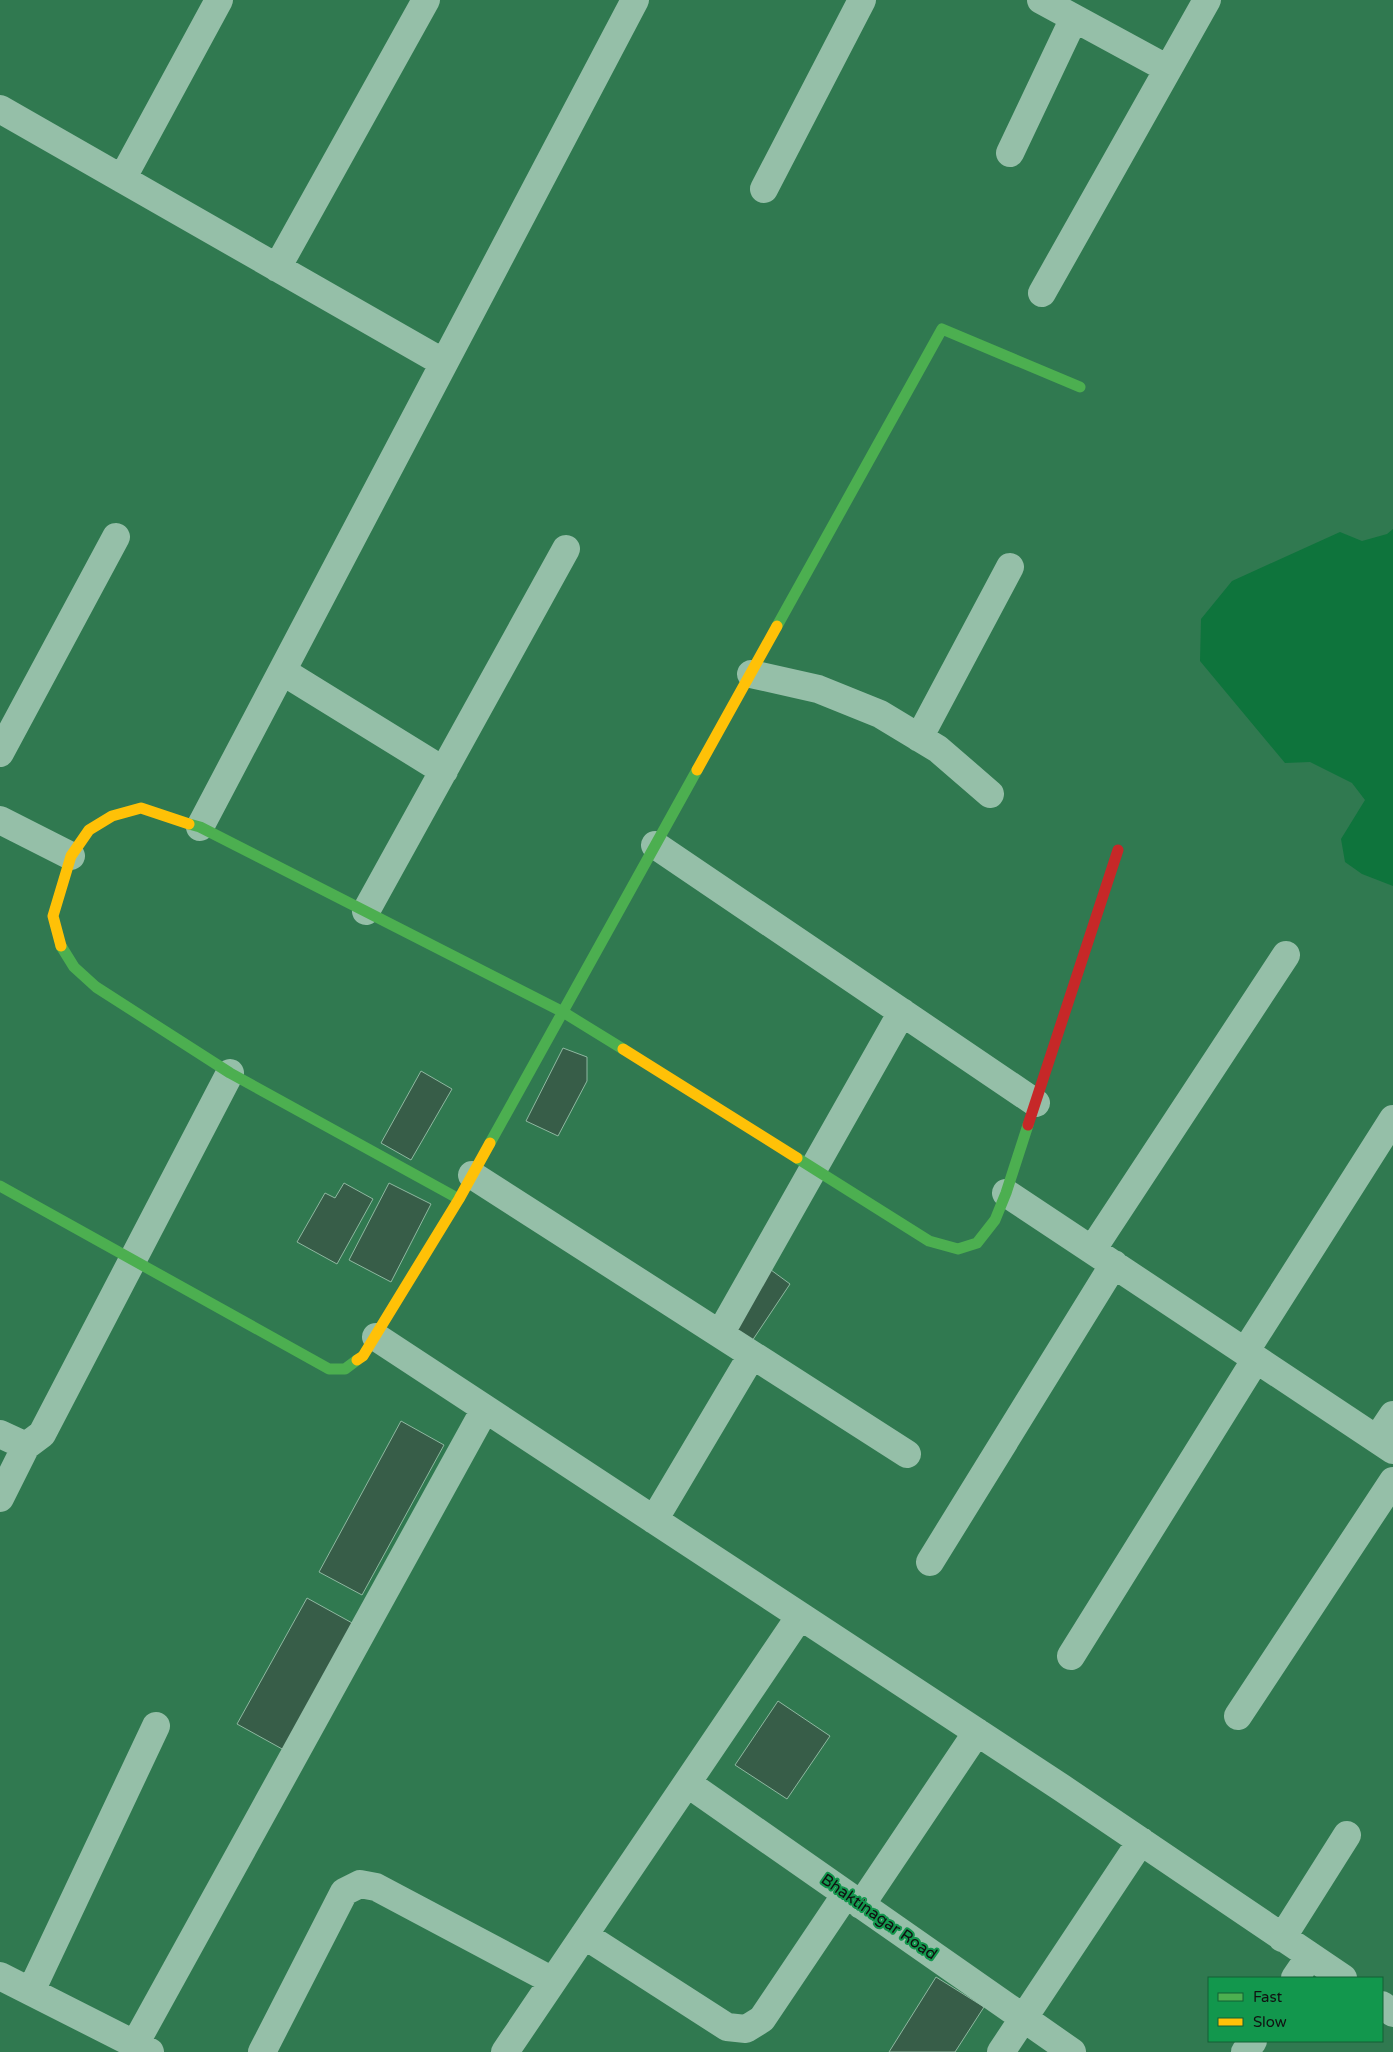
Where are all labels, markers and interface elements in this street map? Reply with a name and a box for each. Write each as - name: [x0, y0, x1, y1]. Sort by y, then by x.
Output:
- street label: Bhaktinagar Road: [817, 1870, 941, 1964]
- legend: [1208, 1977, 1383, 2042]
- text: Fast: [1253, 1988, 1283, 2006]
- text: Slow: [1253, 2013, 1287, 2031]

